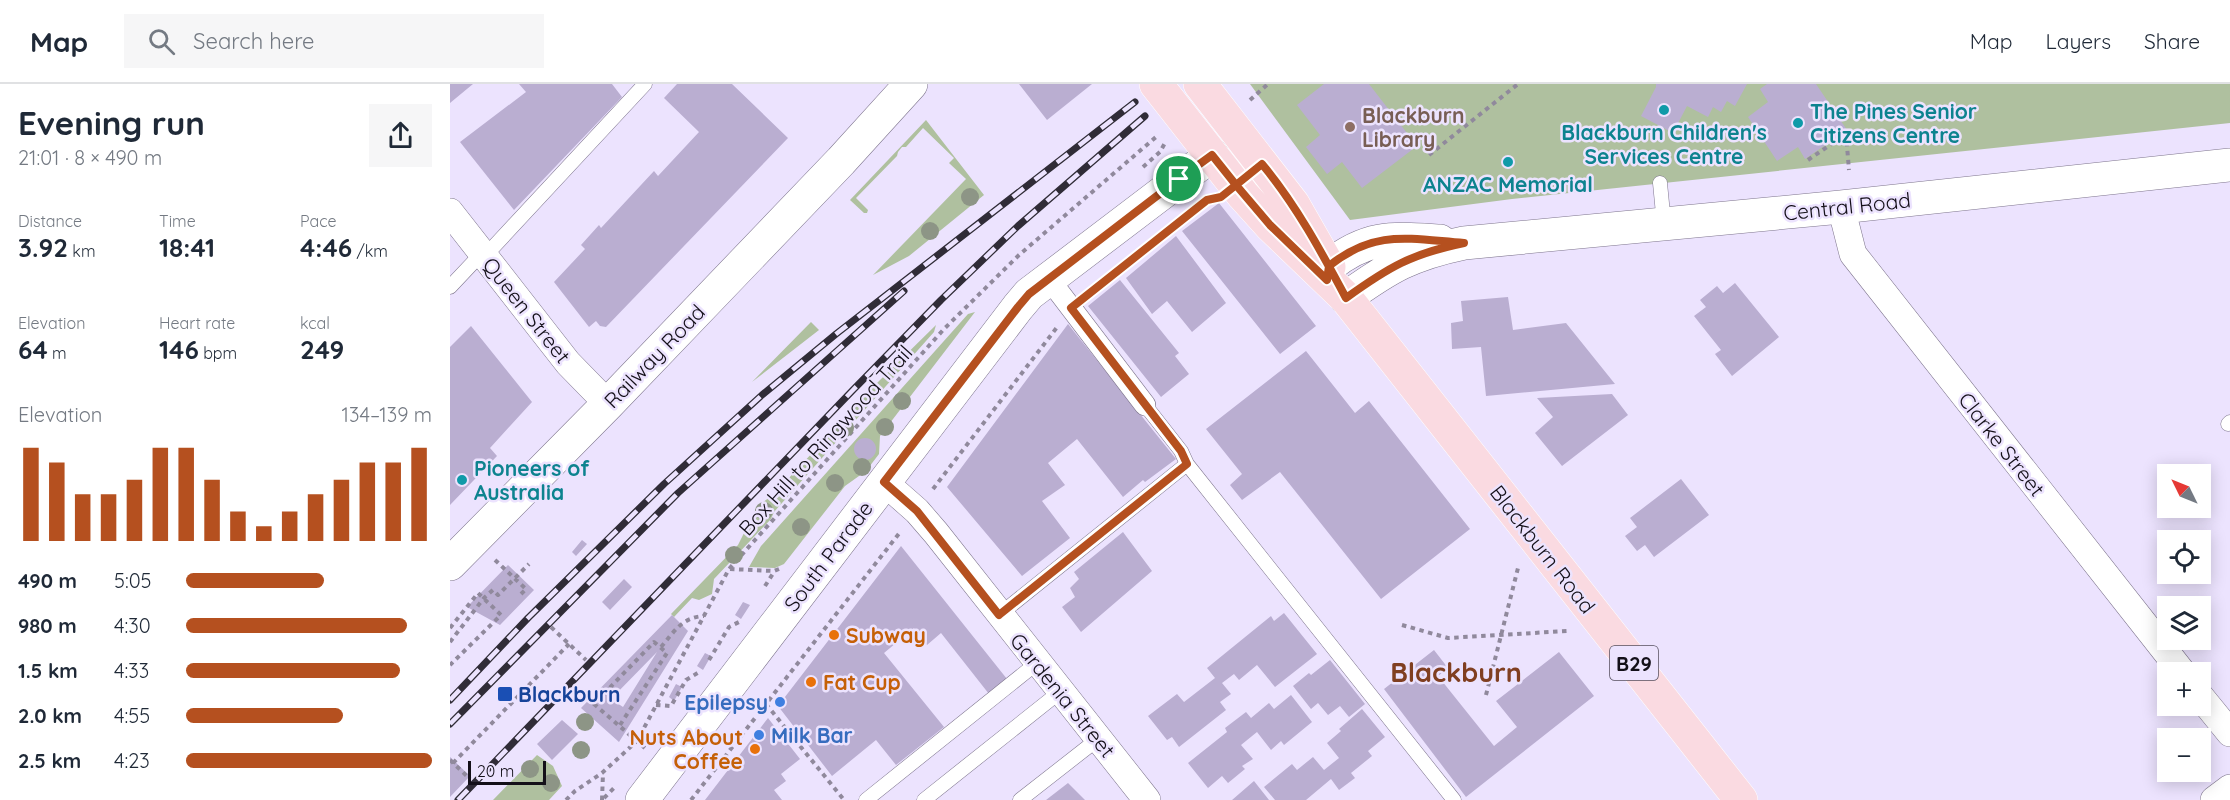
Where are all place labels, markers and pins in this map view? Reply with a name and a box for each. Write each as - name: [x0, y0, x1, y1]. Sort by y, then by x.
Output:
- place label: The Pines Senior Citizens Centre: [1810, 98, 1977, 148]
- place label: Blackburn Library: [1362, 102, 1464, 152]
- marker: Blackburn Children's Services Centre: [1657, 103, 1671, 117]
- marker: The Pines Senior Citizens Centre: [1791, 116, 1805, 130]
- place label: Blackburn Children's Services Centre: [1561, 119, 1767, 169]
- marker: Blackburn Library: [1343, 120, 1357, 134]
- pin: [1153, 153, 1204, 204]
- marker: ANZAC Memorial: [1501, 155, 1515, 169]
- place label: ANZAC Memorial: [1423, 171, 1593, 197]
- place label: Pioneers of Australia: [474, 455, 590, 505]
- marker: Pioneers of Australia: [455, 473, 469, 487]
- place label: Subway: [846, 622, 926, 648]
- marker: Subway: [827, 628, 841, 642]
- place label: Fat Cup: [823, 669, 901, 695]
- marker: Fat Cup: [804, 675, 818, 689]
- place label: Blackburn: [518, 681, 620, 707]
- marker: Blackburn: [496, 685, 514, 703]
- place label: Epilepsy: [684, 689, 768, 715]
- marker: Epilepsy: [773, 695, 787, 709]
- place label: Milk Bar: [771, 722, 853, 748]
- place label: Nuts About Coffee: [630, 724, 743, 774]
- marker: Milk Bar: [752, 728, 766, 742]
- marker: Nuts About Coffee: [748, 742, 762, 756]

